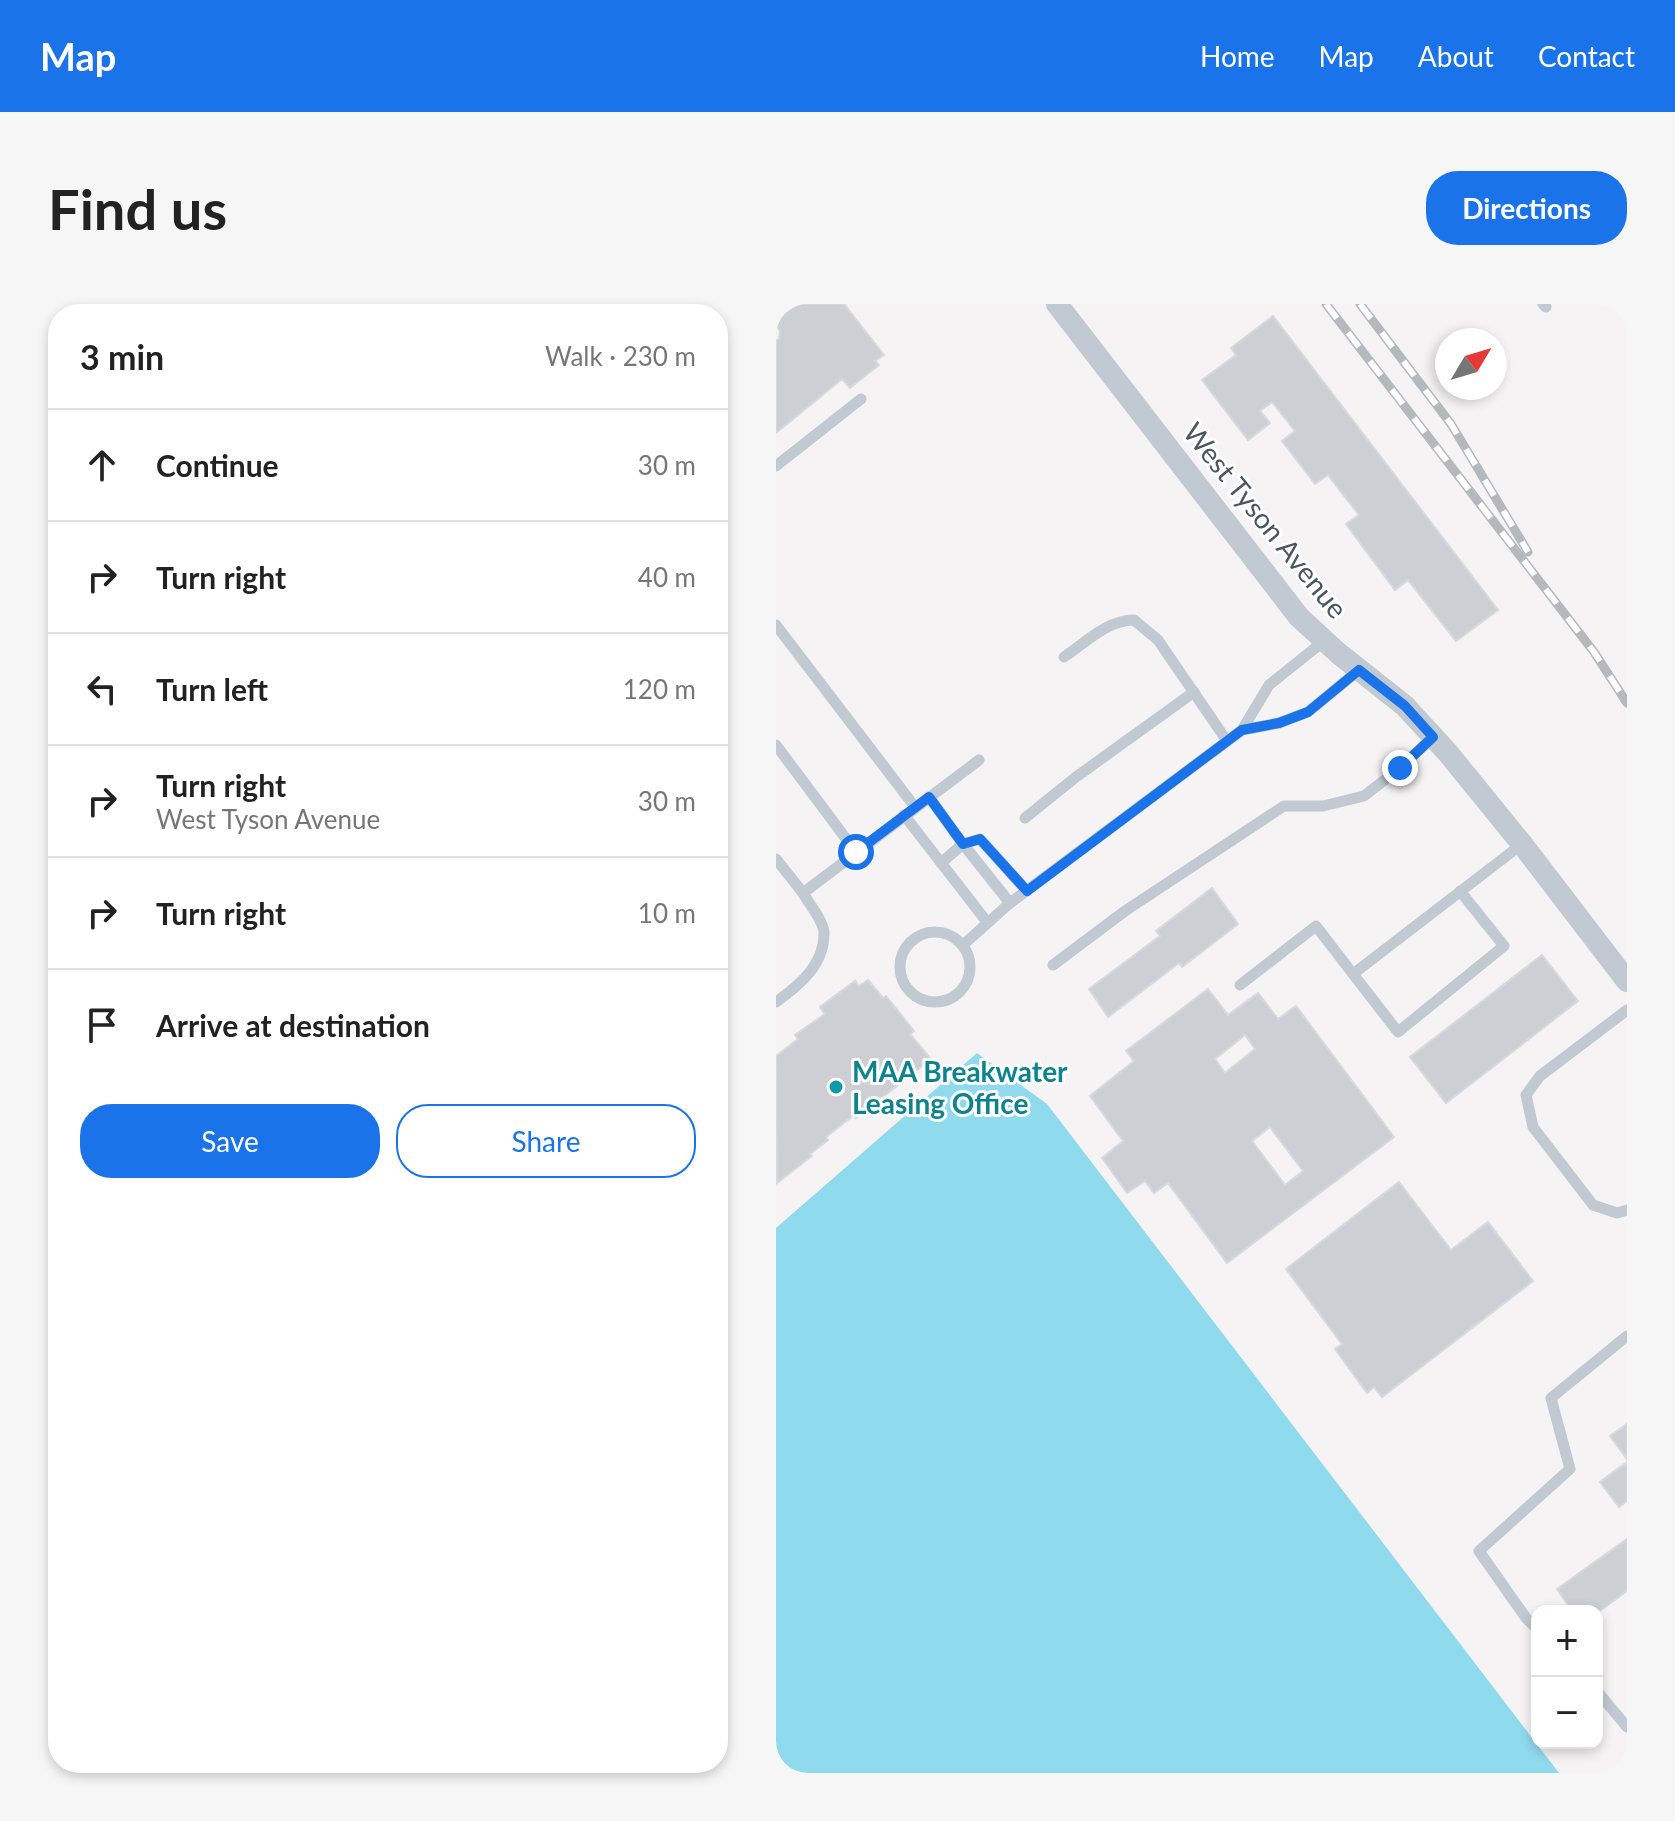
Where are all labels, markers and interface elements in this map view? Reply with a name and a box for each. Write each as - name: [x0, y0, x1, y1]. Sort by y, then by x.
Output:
- text: Map: [40, 33, 116, 79]
- text: Home: [1200, 39, 1275, 73]
- text: Map: [1319, 39, 1374, 73]
- text: About: [1418, 39, 1494, 73]
- text: Contact: [1538, 39, 1635, 73]
- button: Directions: [1426, 171, 1627, 245]
- text: Find us: [48, 175, 227, 242]
- north arrow: [1435, 328, 1507, 400]
- text: 3 min: [80, 336, 164, 377]
- text: Walk · 230 m: [545, 340, 696, 372]
- street label: West Tyson Avenue: [1177, 415, 1355, 625]
- icon: ahead: [80, 443, 124, 487]
- text: Continue: [156, 447, 279, 483]
- text: 30 m: [638, 449, 696, 481]
- icon: right: [80, 555, 124, 599]
- text: Turn right: [156, 559, 286, 595]
- text: 40 m: [638, 561, 696, 593]
- icon: left: [80, 667, 124, 711]
- text: Turn left: [156, 671, 268, 707]
- text: 120 m: [623, 673, 696, 705]
- route end: [1382, 750, 1418, 786]
- text: Turn right: [156, 767, 286, 803]
- icon: right: [80, 779, 124, 823]
- text: 30 m: [638, 785, 696, 817]
- text: West Tyson Avenue: [156, 803, 380, 835]
- route start: [838, 834, 874, 870]
- icon: right: [80, 891, 124, 935]
- text: Turn right: [156, 895, 286, 931]
- text: 10 m: [638, 897, 696, 929]
- icon: arrive: [80, 1003, 124, 1047]
- text: Arrive at destination: [156, 1007, 430, 1043]
- place label: MAA Breakwater Leasing Office: [852, 1054, 1068, 1120]
- marker: MAA Breakwater Leasing Office: [827, 1078, 845, 1096]
- button: Save: [80, 1104, 380, 1178]
- button: Share: [396, 1104, 696, 1178]
- map controls: [1531, 1605, 1603, 1749]
- button: +: [1531, 1605, 1603, 1677]
- button: −: [1531, 1677, 1603, 1749]

